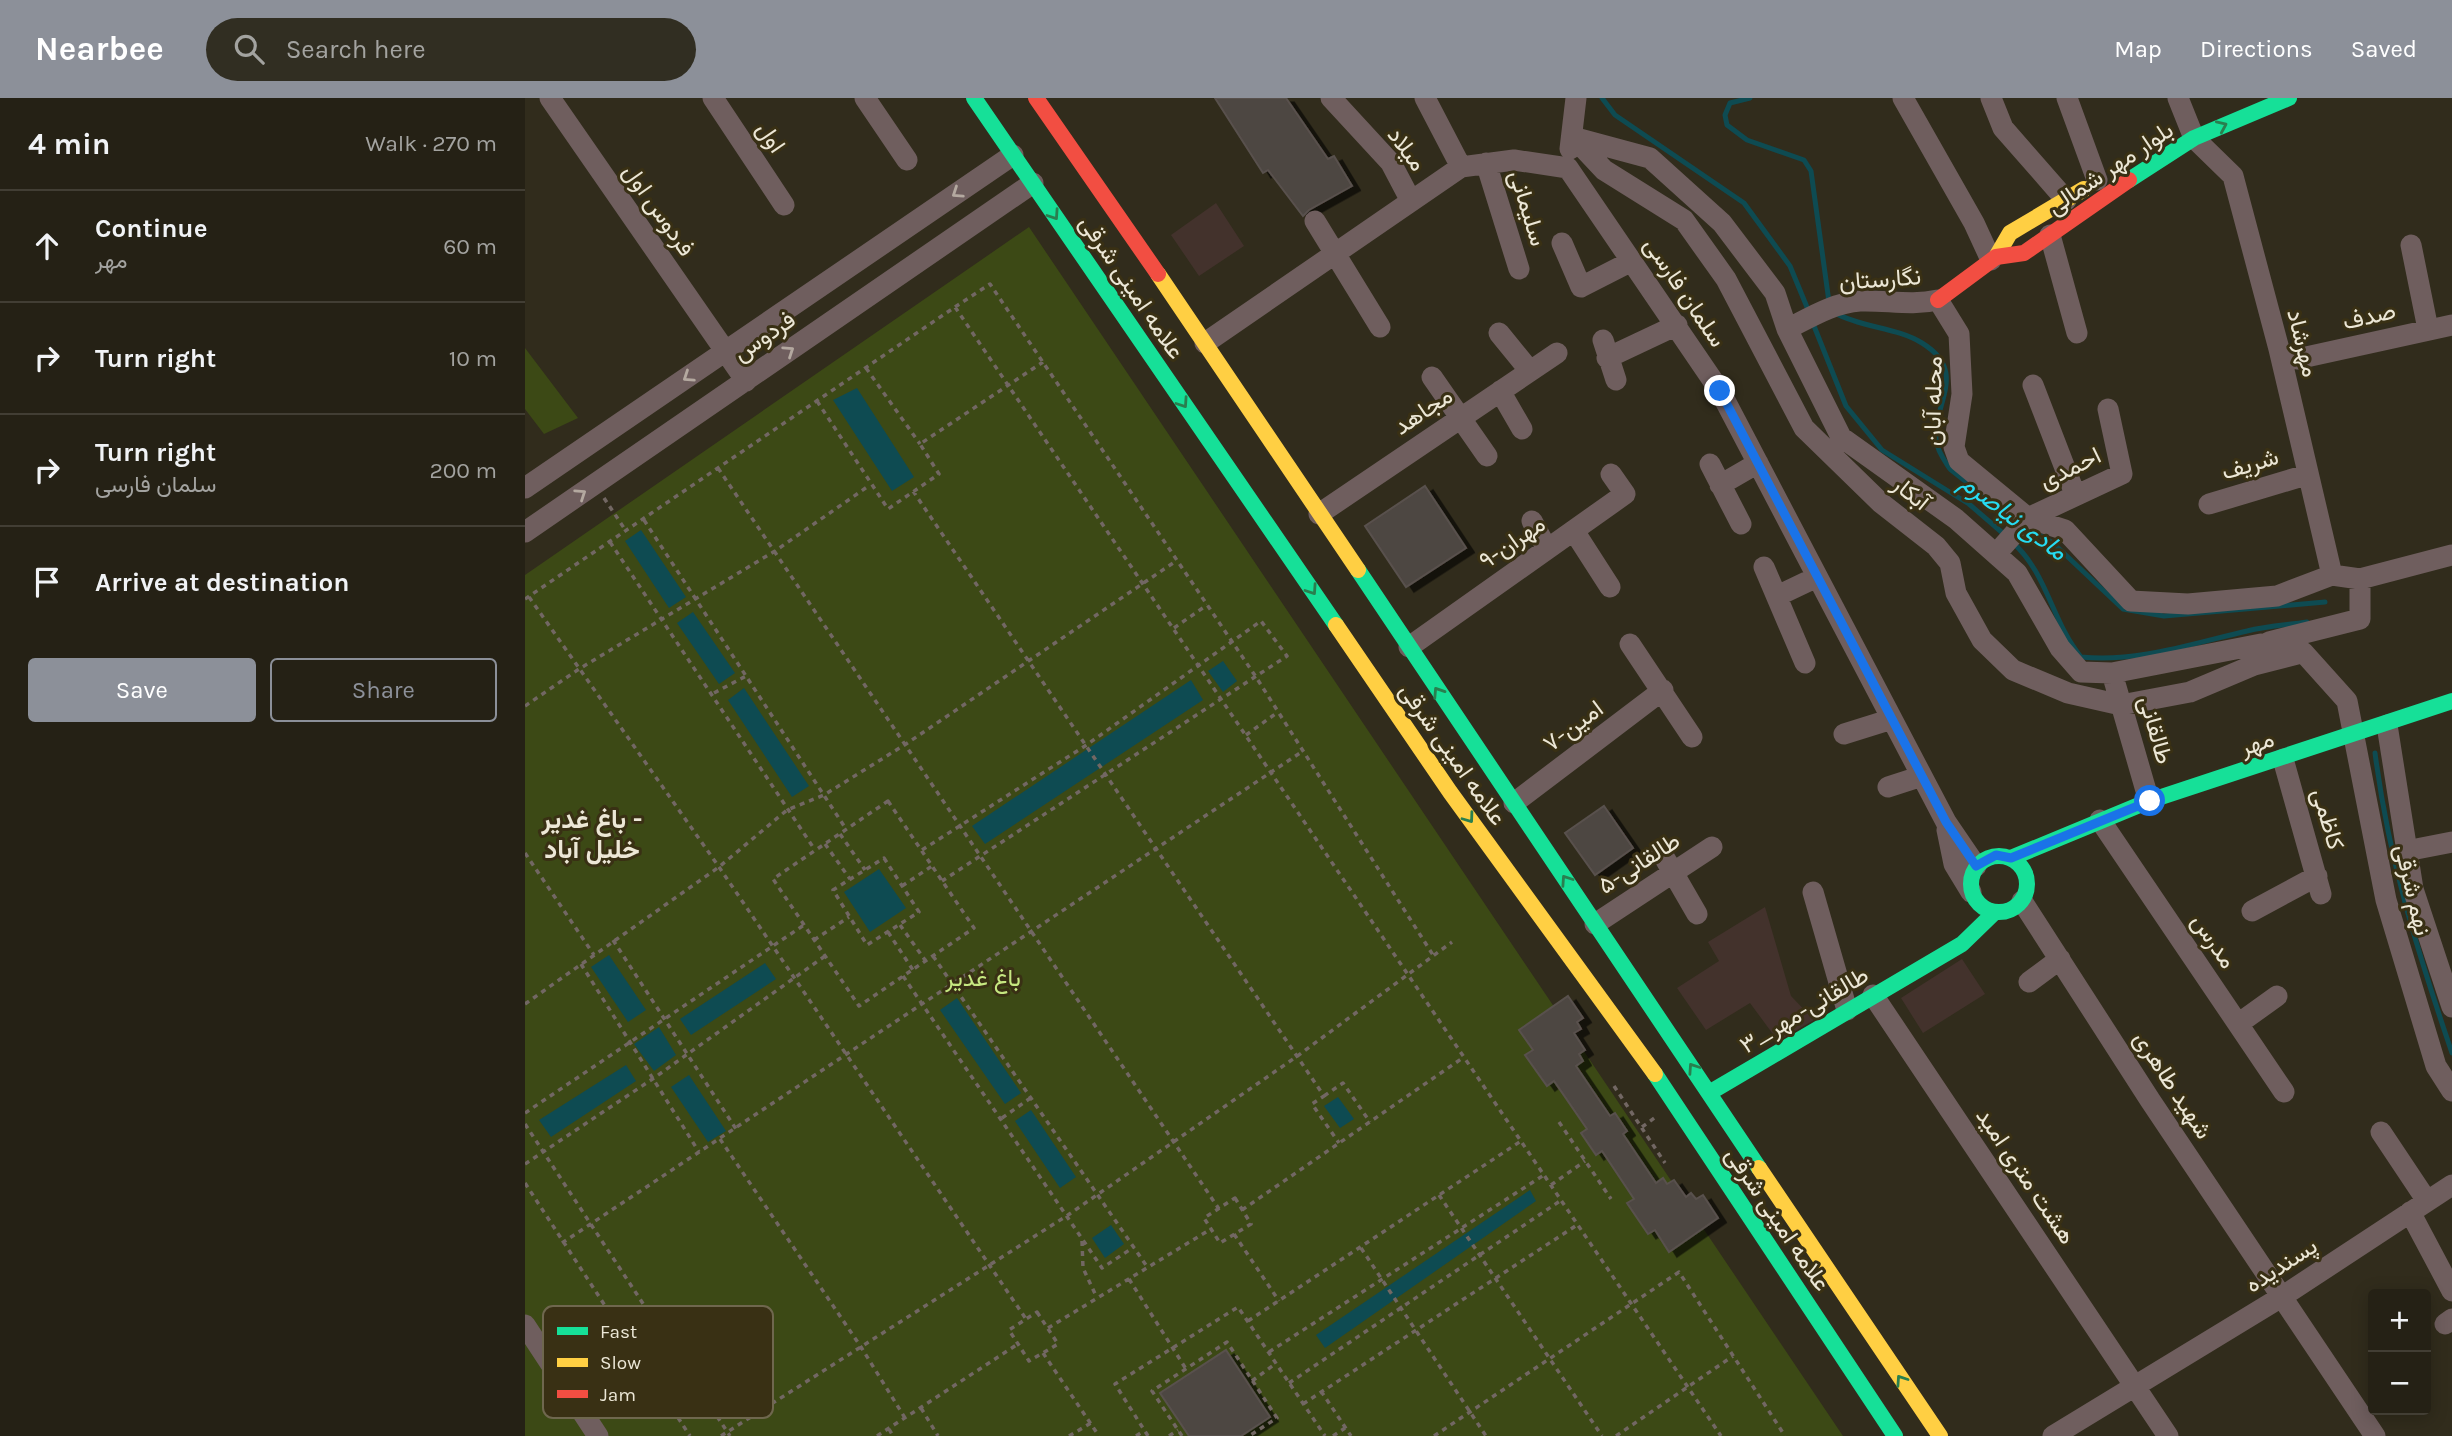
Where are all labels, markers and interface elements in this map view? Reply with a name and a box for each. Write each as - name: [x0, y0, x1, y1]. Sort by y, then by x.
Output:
- search box: [206, 18, 696, 81]
- text: Nearbee: [35, 30, 164, 68]
- icon: search: [230, 30, 268, 68]
- text: Search here: [286, 34, 426, 65]
- text: Map: [2114, 35, 2162, 63]
- text: Directions: [2200, 35, 2313, 63]
- text: Saved: [2351, 35, 2417, 63]
- street label: اول: [750, 116, 791, 158]
- street label: بلوار مهر شمالی: [2042, 116, 2179, 221]
- one-way arrow: [2214, 120, 2227, 134]
- street label: میلاد: [1382, 122, 1432, 176]
- text: 4 min: [28, 126, 110, 162]
- text: Walk · 270 m: [365, 130, 497, 157]
- street label: فردوس اول: [616, 158, 701, 262]
- street label: سلیمانی: [1503, 167, 1553, 249]
- one-way arrow: [952, 185, 965, 197]
- one-way arrow: [1046, 207, 1059, 220]
- street label: علامه امینی شرقی: [1073, 210, 1190, 365]
- text: Continue: [95, 213, 207, 244]
- icon: ahead: [28, 227, 66, 265]
- street label: سلمان فارسی: [1637, 232, 1732, 353]
- text: 60 m: [443, 233, 497, 260]
- text: مهر: [95, 247, 128, 274]
- street label: نگارستان: [1838, 262, 1922, 297]
- street label: صدف: [2340, 296, 2398, 336]
- street label: فردوس: [728, 305, 801, 368]
- street label: مهرشاد: [2280, 306, 2325, 380]
- icon: right: [28, 339, 66, 377]
- text: Turn right: [95, 343, 216, 374]
- text: 10 m: [449, 345, 497, 372]
- one-way arrow: [781, 347, 794, 359]
- street label: محله آبان: [1918, 356, 1948, 446]
- one-way arrow: [683, 369, 696, 381]
- route end: [1704, 375, 1735, 406]
- street label: مجاهد: [1388, 381, 1458, 441]
- one-way arrow: [1175, 395, 1188, 408]
- text: Turn right: [95, 437, 216, 468]
- street label: احمدی: [2035, 441, 2105, 495]
- street label: شریف: [2218, 442, 2282, 487]
- icon: right: [28, 451, 66, 489]
- text: 200 m: [429, 457, 497, 484]
- water label: مادی نیاصرم: [1952, 466, 2074, 569]
- street label: آبکار: [1885, 469, 1937, 519]
- text: سلمان فارسی: [95, 471, 216, 498]
- one-way arrow: [573, 490, 586, 502]
- street label: ۹-مهران: [1474, 509, 1551, 576]
- icon: arrive: [28, 563, 66, 601]
- text: Arrive at destination: [95, 567, 349, 598]
- one-way arrow: [1304, 582, 1316, 595]
- button: Save: [28, 658, 256, 722]
- button: Share: [270, 658, 497, 722]
- street label: علامه امینی شرقی: [1393, 677, 1512, 831]
- one-way arrow: [1433, 686, 1446, 699]
- street label: طالقانی: [2133, 693, 2179, 767]
- street label: ۷-امین: [1538, 694, 1608, 758]
- street label: مهر: [2236, 724, 2278, 763]
- route start: [2134, 785, 2165, 816]
- street label: کاظمی: [2306, 785, 2350, 853]
- district label: باغ غدیر - خلیل آباد: [541, 804, 642, 865]
- one-way arrow: [1461, 810, 1473, 823]
- street label: ۵-طالقانی: [1593, 826, 1685, 900]
- street label: نهم شرقی: [2387, 842, 2437, 939]
- one-way arrow: [1561, 875, 1574, 888]
- street label: مدرس: [2185, 908, 2242, 974]
- street label: ۳_طالقانی-مهر: [1735, 961, 1874, 1060]
- park label: باغ غدیر: [944, 964, 1021, 994]
- street label: شهید طاهری: [2127, 1026, 2218, 1145]
- one-way arrow: [1688, 1063, 1701, 1076]
- street label: هشت متری امید: [1969, 1103, 2082, 1250]
- street label: علامه امینی شرقی: [1719, 1142, 1836, 1297]
- street label: پسندیده: [2240, 1231, 2323, 1300]
- map controls: [2368, 1289, 2431, 1415]
- button: +: [2368, 1289, 2431, 1352]
- legend: [543, 1306, 773, 1418]
- text: Fast: [600, 1321, 637, 1343]
- text: Slow: [600, 1352, 641, 1374]
- button: −: [2368, 1352, 2431, 1415]
- one-way arrow: [1897, 1374, 1910, 1387]
- text: Jam: [600, 1384, 636, 1406]

